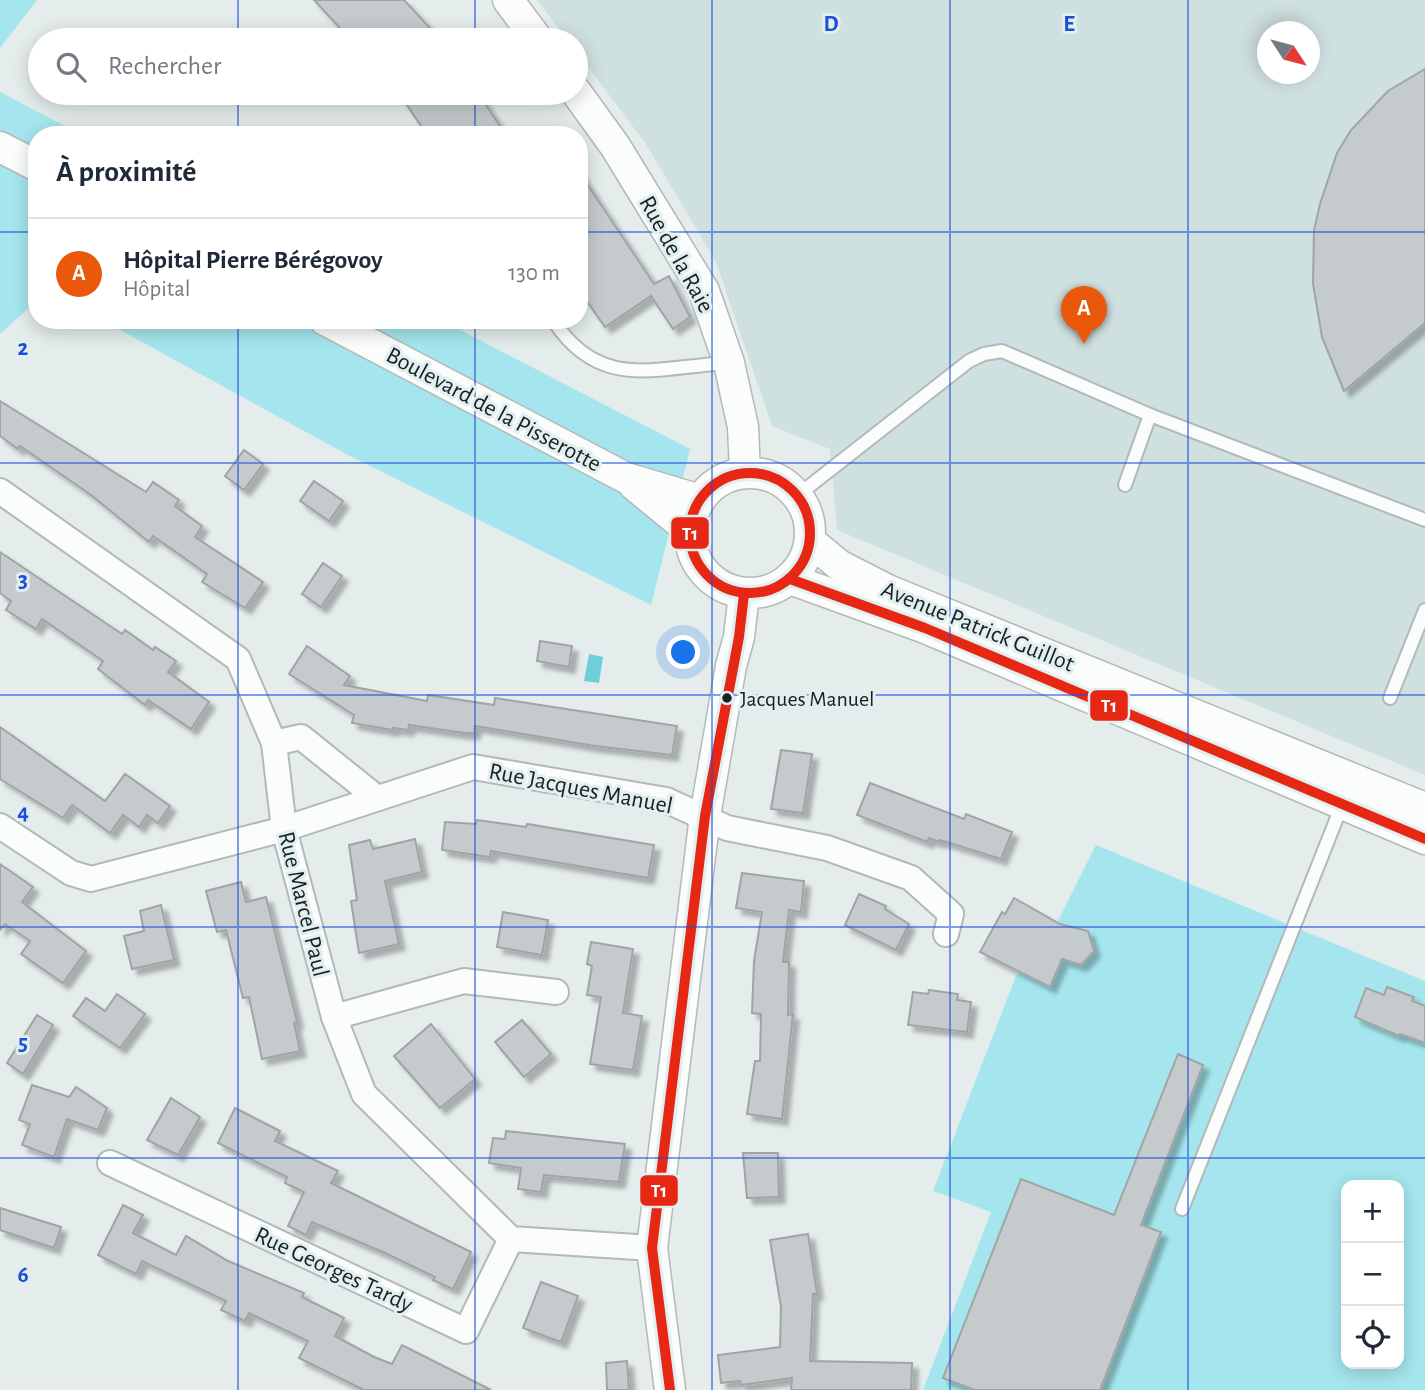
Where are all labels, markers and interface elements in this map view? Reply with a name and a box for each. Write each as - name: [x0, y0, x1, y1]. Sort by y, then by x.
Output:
- text: D: [823, 13, 839, 36]
- text: E: [1063, 13, 1075, 36]
- north arrow: [1257, 21, 1320, 84]
- search box: [28, 28, 588, 105]
- icon: search: [52, 48, 90, 86]
- text: Rechercher: [108, 53, 221, 79]
- text: À proximité: [56, 157, 196, 187]
- street label: Rue de la Raie: [634, 192, 718, 317]
- text: Hôpital Pierre Bérégovoy: [123, 247, 383, 273]
- text: A: [72, 262, 86, 285]
- text: 130 m: [508, 262, 560, 285]
- text: Hôpital: [123, 278, 190, 301]
- pin: A: [1061, 286, 1107, 344]
- text: 2: [18, 337, 29, 360]
- street label: Boulevard de la Pisserotte: [382, 343, 605, 477]
- line badge: T1: [670, 516, 710, 550]
- text: T1: [682, 525, 698, 544]
- text: 3: [18, 569, 28, 592]
- street label: Avenue Patrick Guillot: [878, 577, 1078, 677]
- your location: [666, 635, 700, 669]
- place label: Jacques Manuel: [740, 688, 875, 710]
- line badge: T1: [1089, 689, 1129, 722]
- marker: Jacques Manuel: [720, 691, 734, 705]
- text: T1: [1101, 697, 1117, 716]
- street label: Rue Jacques Manuel: [487, 759, 675, 819]
- text: 4: [17, 801, 29, 824]
- street label: Rue Marcel Paul: [273, 829, 333, 979]
- text: 5: [18, 1032, 28, 1055]
- line badge: T1: [639, 1174, 679, 1207]
- map controls: [1341, 1180, 1404, 1369]
- button: +: [1341, 1180, 1404, 1243]
- text: T1: [651, 1182, 667, 1201]
- street label: Rue Georges Tardy: [251, 1223, 416, 1317]
- button: −: [1341, 1243, 1404, 1306]
- text: 6: [17, 1264, 29, 1287]
- button: locate: [1341, 1306, 1404, 1369]

